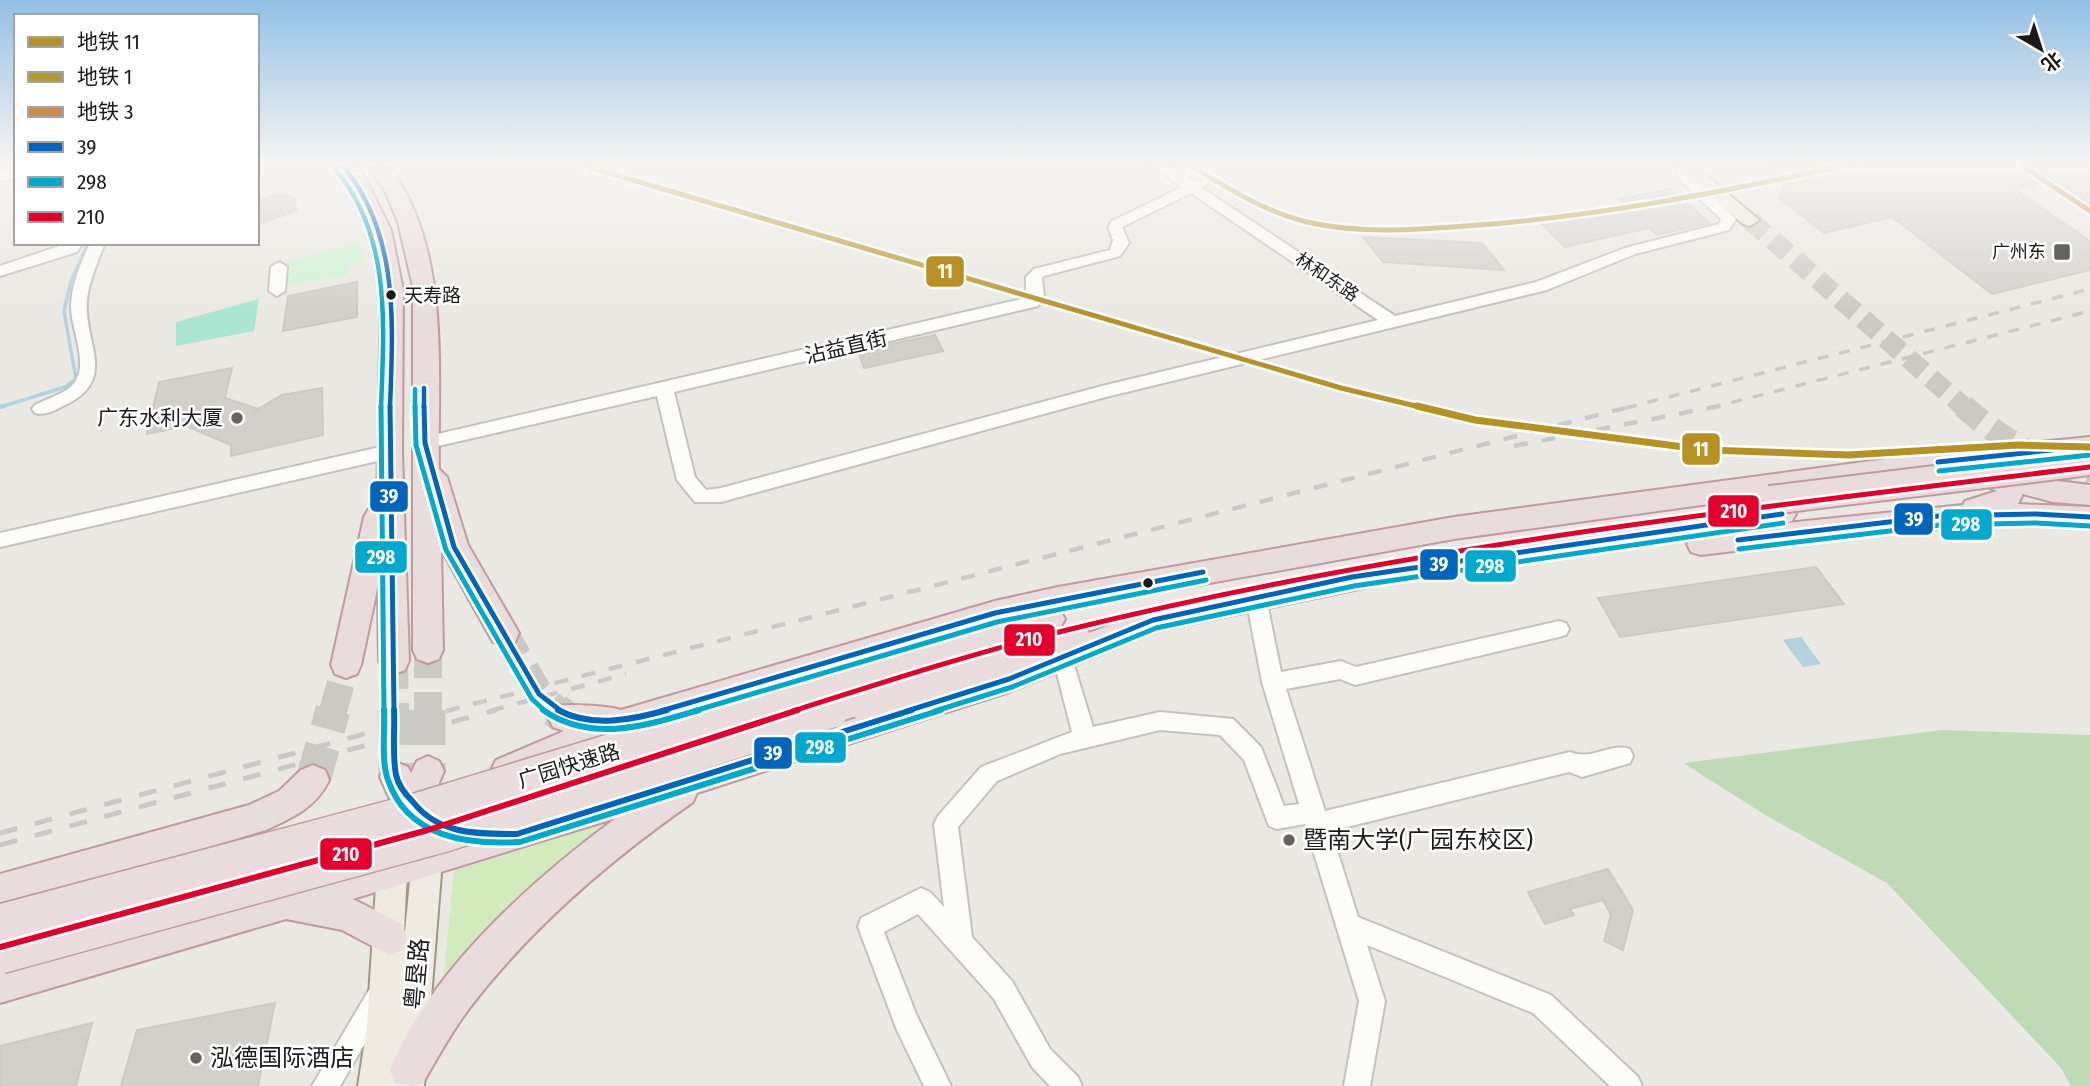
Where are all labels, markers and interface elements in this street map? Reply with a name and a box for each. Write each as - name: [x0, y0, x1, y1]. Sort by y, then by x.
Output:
- legend: [14, 14, 259, 245]
- north arrow: [2006, 14, 2076, 84]
- text: 地铁 11: [77, 29, 140, 55]
- text: 北: [2037, 47, 2066, 77]
- text: 地铁 1: [77, 64, 132, 90]
- text: 地铁 3: [77, 99, 133, 125]
- text: 39: [77, 134, 96, 160]
- text: 298: [77, 169, 107, 195]
- text: 210: [77, 204, 105, 230]
- place label: 广州东: [1992, 241, 2046, 263]
- marker: 广州东: [2052, 242, 2072, 262]
- street label: 林和东路: [1291, 248, 1363, 306]
- line badge: 11: [925, 255, 965, 288]
- text: 11: [937, 260, 953, 283]
- place label: 天寿路: [404, 284, 461, 307]
- marker: 天寿路: [384, 288, 398, 302]
- street label: 沾益直街: [802, 325, 890, 369]
- place label: 广东水利大厦: [97, 405, 223, 431]
- marker: 广东水利大厦: [229, 410, 245, 426]
- line badge: 11: [1681, 432, 1721, 466]
- text: 11: [1693, 438, 1709, 461]
- line badge: 39: [369, 480, 409, 513]
- text: 39: [379, 485, 398, 508]
- line badge: 210: [1707, 494, 1760, 528]
- text: 210: [1720, 500, 1747, 523]
- line badge: 39: [1893, 502, 1934, 536]
- text: 39: [1904, 508, 1923, 531]
- line badge: 298: [1940, 508, 1993, 541]
- text: 298: [1951, 513, 1980, 536]
- line badge: 298: [354, 540, 408, 574]
- text: 298: [366, 546, 395, 569]
- line badge: 39: [1419, 548, 1459, 581]
- line badge: 298: [1464, 549, 1517, 583]
- text: 39: [1429, 553, 1448, 576]
- text: 298: [1475, 555, 1504, 578]
- unlabelled marker: [1141, 576, 1155, 590]
- line badge: 210: [1003, 623, 1056, 657]
- text: 210: [1015, 628, 1042, 651]
- line badge: 298: [794, 731, 847, 764]
- line badge: 39: [753, 736, 793, 770]
- text: 298: [805, 736, 834, 759]
- street label: 广园快速路: [515, 738, 623, 794]
- text: 39: [763, 742, 782, 765]
- place label: 暨南大学(广园东校区): [1303, 826, 1533, 854]
- marker: 暨南大学(广园东校区): [1281, 832, 1297, 848]
- line badge: 210: [319, 837, 373, 871]
- text: 210: [332, 843, 359, 866]
- street label: 粤垦路: [400, 937, 434, 1011]
- place label: 泓德国际酒店: [210, 1044, 354, 1072]
- marker: 泓德国际酒店: [188, 1050, 204, 1066]

